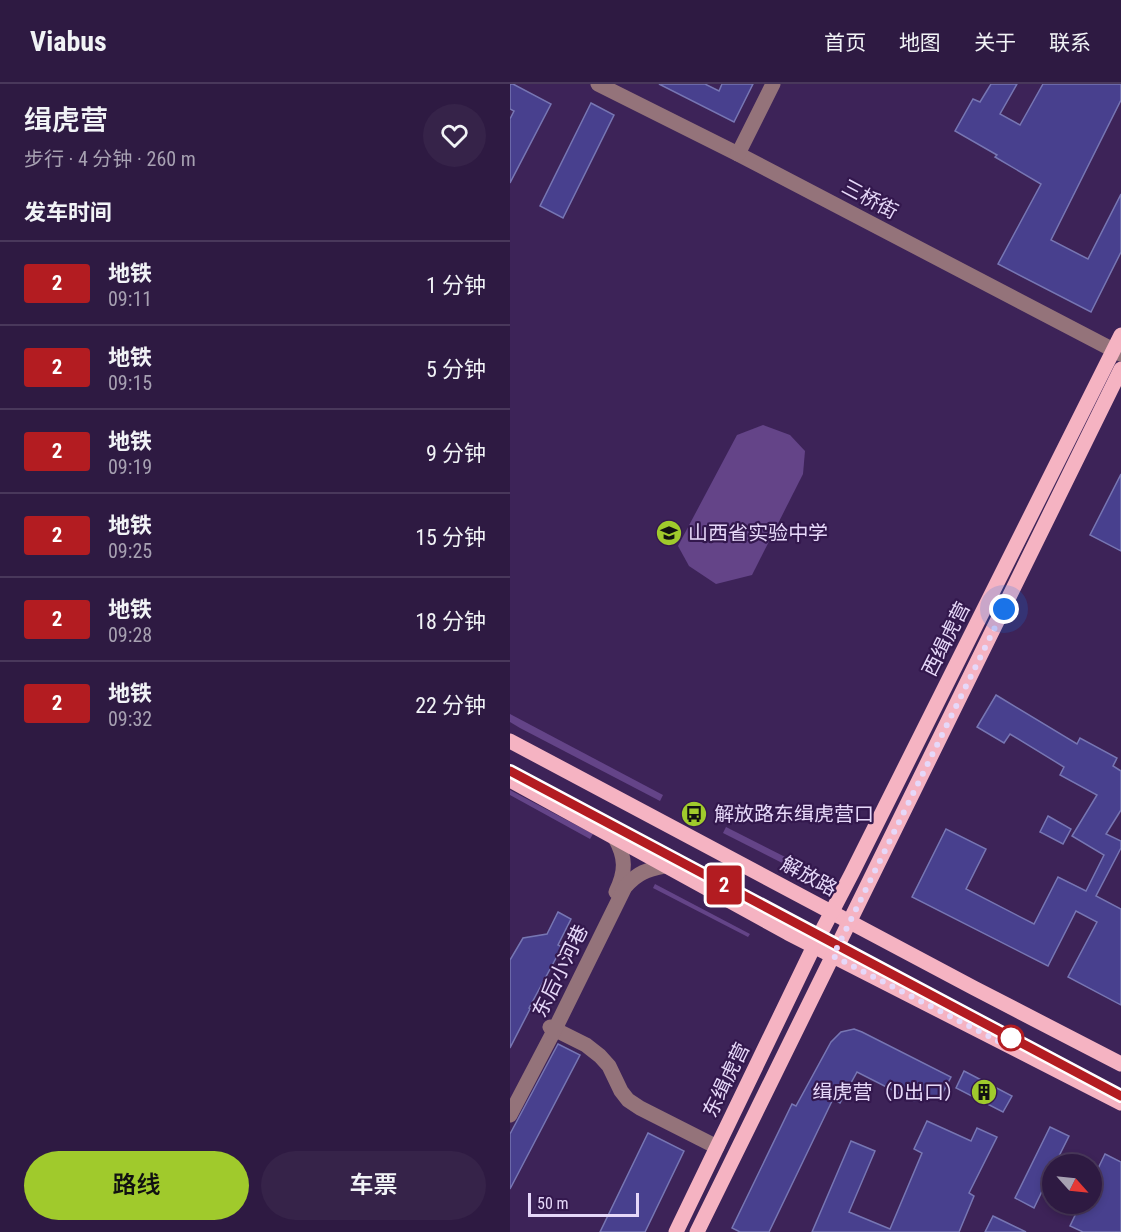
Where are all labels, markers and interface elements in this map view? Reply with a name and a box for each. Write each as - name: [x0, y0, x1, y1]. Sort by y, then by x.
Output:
- text: Viabus: [30, 25, 107, 58]
- text: 首页: [824, 31, 866, 55]
- text: 地图: [899, 31, 941, 55]
- text: 关于: [974, 31, 1016, 55]
- text: 联系: [1049, 31, 1091, 55]
- text: 缉虎营: [24, 104, 108, 137]
- button: heart: [423, 104, 486, 167]
- text: 步行 · 4 分钟 · 260 m: [24, 147, 196, 171]
- street label: 三桥街: [838, 174, 902, 224]
- text: 发车时间: [24, 200, 112, 225]
- text: 地铁: [108, 261, 152, 286]
- text: 2: [52, 271, 62, 295]
- text: 1 分钟: [426, 273, 486, 298]
- text: 09:11: [108, 287, 152, 311]
- text: 地铁: [108, 345, 152, 370]
- text: 2: [52, 355, 62, 379]
- text: 5 分钟: [426, 357, 486, 382]
- text: 09:15: [108, 371, 152, 395]
- text: 地铁: [108, 429, 152, 454]
- text: 2: [52, 439, 62, 463]
- text: 9 分钟: [426, 441, 486, 466]
- text: 09:19: [108, 455, 152, 479]
- text: 地铁: [108, 513, 152, 538]
- school or university icon: 山西省实验中学: [654, 518, 684, 548]
- place label: 山西省实验中学: [688, 521, 828, 545]
- text: 2: [52, 523, 62, 547]
- text: 15 分钟: [415, 525, 486, 550]
- text: 09:25: [108, 539, 152, 563]
- your location: [989, 594, 1019, 624]
- text: 地铁: [108, 597, 152, 622]
- street label: 西缉虎营: [917, 598, 975, 680]
- text: 2: [52, 607, 62, 631]
- text: 18 分钟: [415, 609, 486, 634]
- text: 09:28: [108, 623, 152, 647]
- text: 地铁: [108, 681, 152, 706]
- text: 2: [52, 691, 62, 715]
- text: 22 分钟: [415, 693, 486, 718]
- text: 09:32: [108, 707, 152, 731]
- bus stop icon: 解放路东缉虎营口: [679, 799, 709, 829]
- place label: 解放路东缉虎营口: [714, 802, 874, 826]
- street label: 解放路: [777, 851, 841, 901]
- line badge: 2: [704, 866, 744, 904]
- text: 2: [719, 873, 729, 897]
- street label: 东后小河巷: [527, 921, 593, 1021]
- unlabelled marker: [998, 1025, 1024, 1051]
- street label: 东缉虎营: [698, 1039, 754, 1121]
- building icon: 缉虎营（D出口）: [969, 1077, 999, 1107]
- place label: 缉虎营（D出口）: [813, 1080, 964, 1104]
- button: 路线: [24, 1151, 249, 1220]
- button: 车票: [261, 1151, 486, 1220]
- north arrow: [1042, 1154, 1102, 1214]
- map controls: [1042, 1154, 1102, 1214]
- scale bar: [528, 1190, 639, 1218]
- text: 50 m: [537, 1194, 569, 1213]

